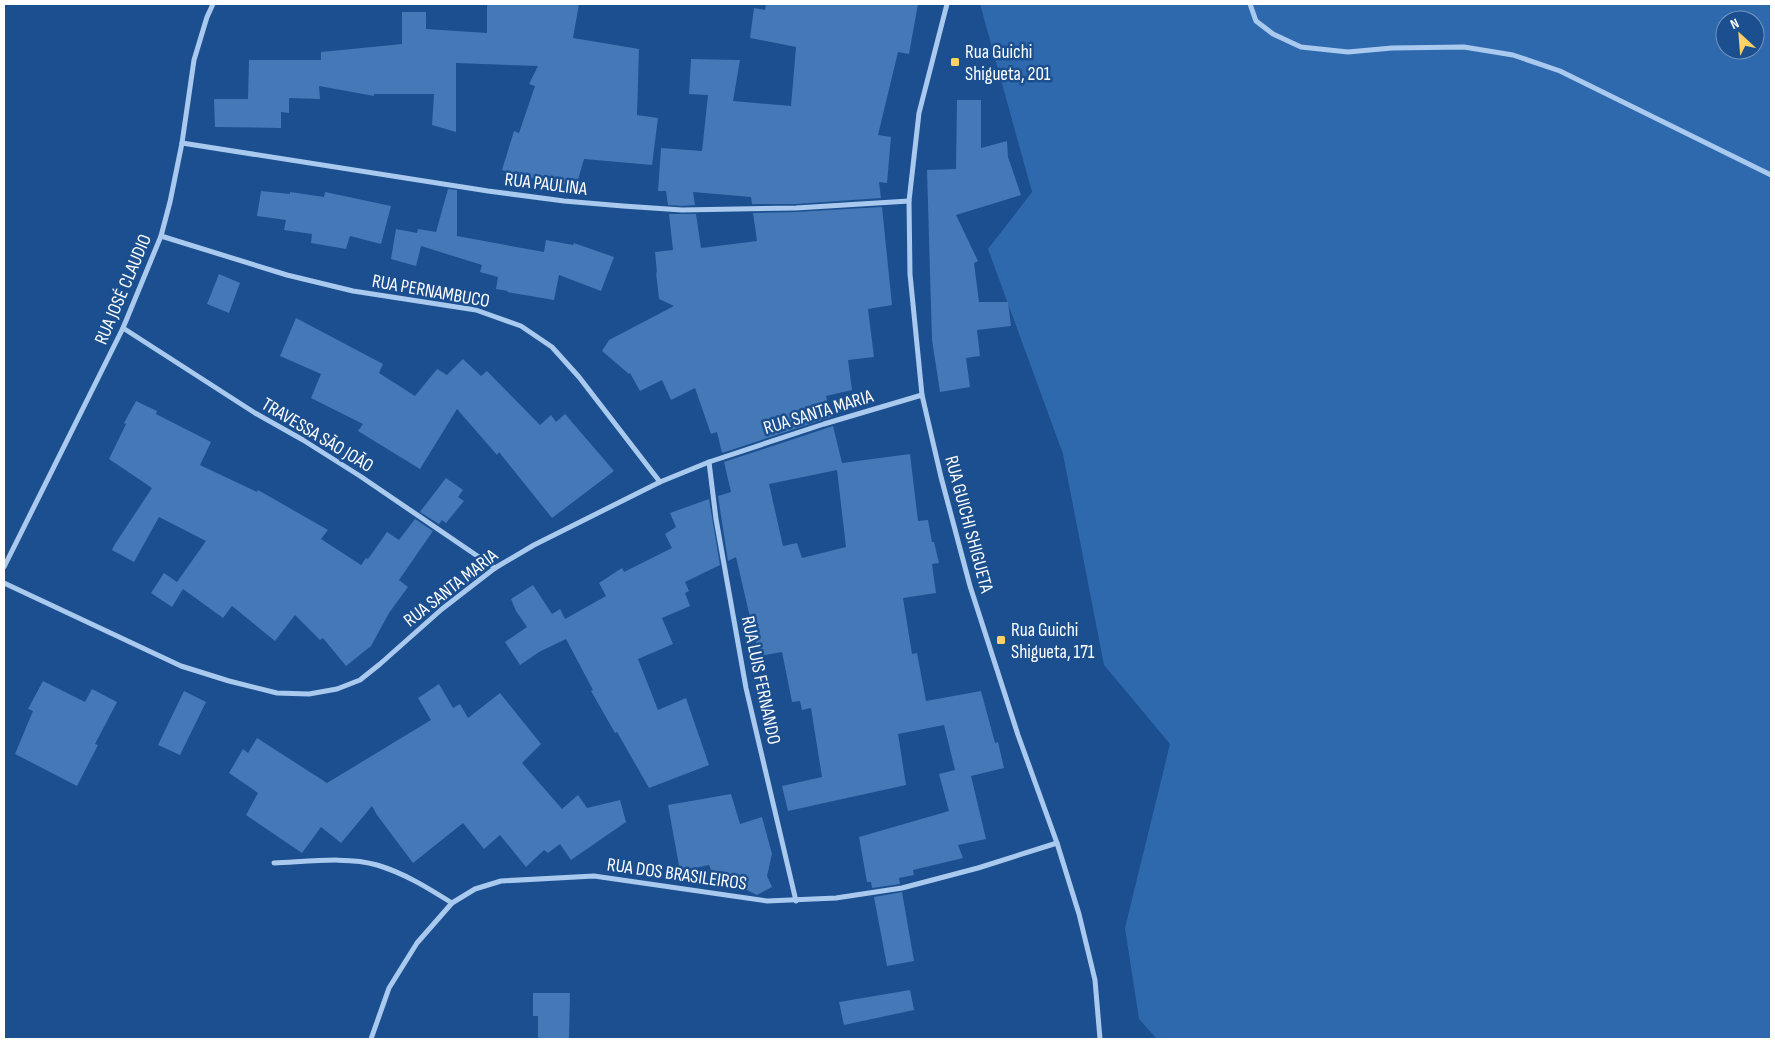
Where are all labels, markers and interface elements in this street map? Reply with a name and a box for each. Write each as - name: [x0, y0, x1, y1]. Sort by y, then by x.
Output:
- north arrow: [1715, 10, 1765, 60]
- text: N: [1727, 14, 1742, 33]
- place label: Rua Guichi Shigueta, 201: [965, 41, 1051, 86]
- marker: Rua Guichi Shigueta, 201: [949, 56, 961, 68]
- street label: RUA PAULINA: [503, 168, 589, 201]
- street label: RUA JOSÉ CLAUDIO: [90, 231, 157, 348]
- street label: RUA PERNAMBUCO: [370, 270, 491, 313]
- street label: RUA SANTA MARIA: [761, 385, 877, 440]
- street label: TRAVESSA SÃO JOÃO: [257, 393, 377, 478]
- street label: RUA GUICHI SHIGUETA: [939, 453, 998, 596]
- street label: RUA SANTA MARIA: [399, 544, 503, 632]
- street label: RUA LUIS FERNANDO: [736, 614, 785, 747]
- place label: Rua Guichi Shigueta, 171: [1011, 619, 1095, 664]
- marker: Rua Guichi Shigueta, 171: [995, 634, 1007, 646]
- street label: RUA DOS BRASILEIROS: [605, 853, 748, 896]

